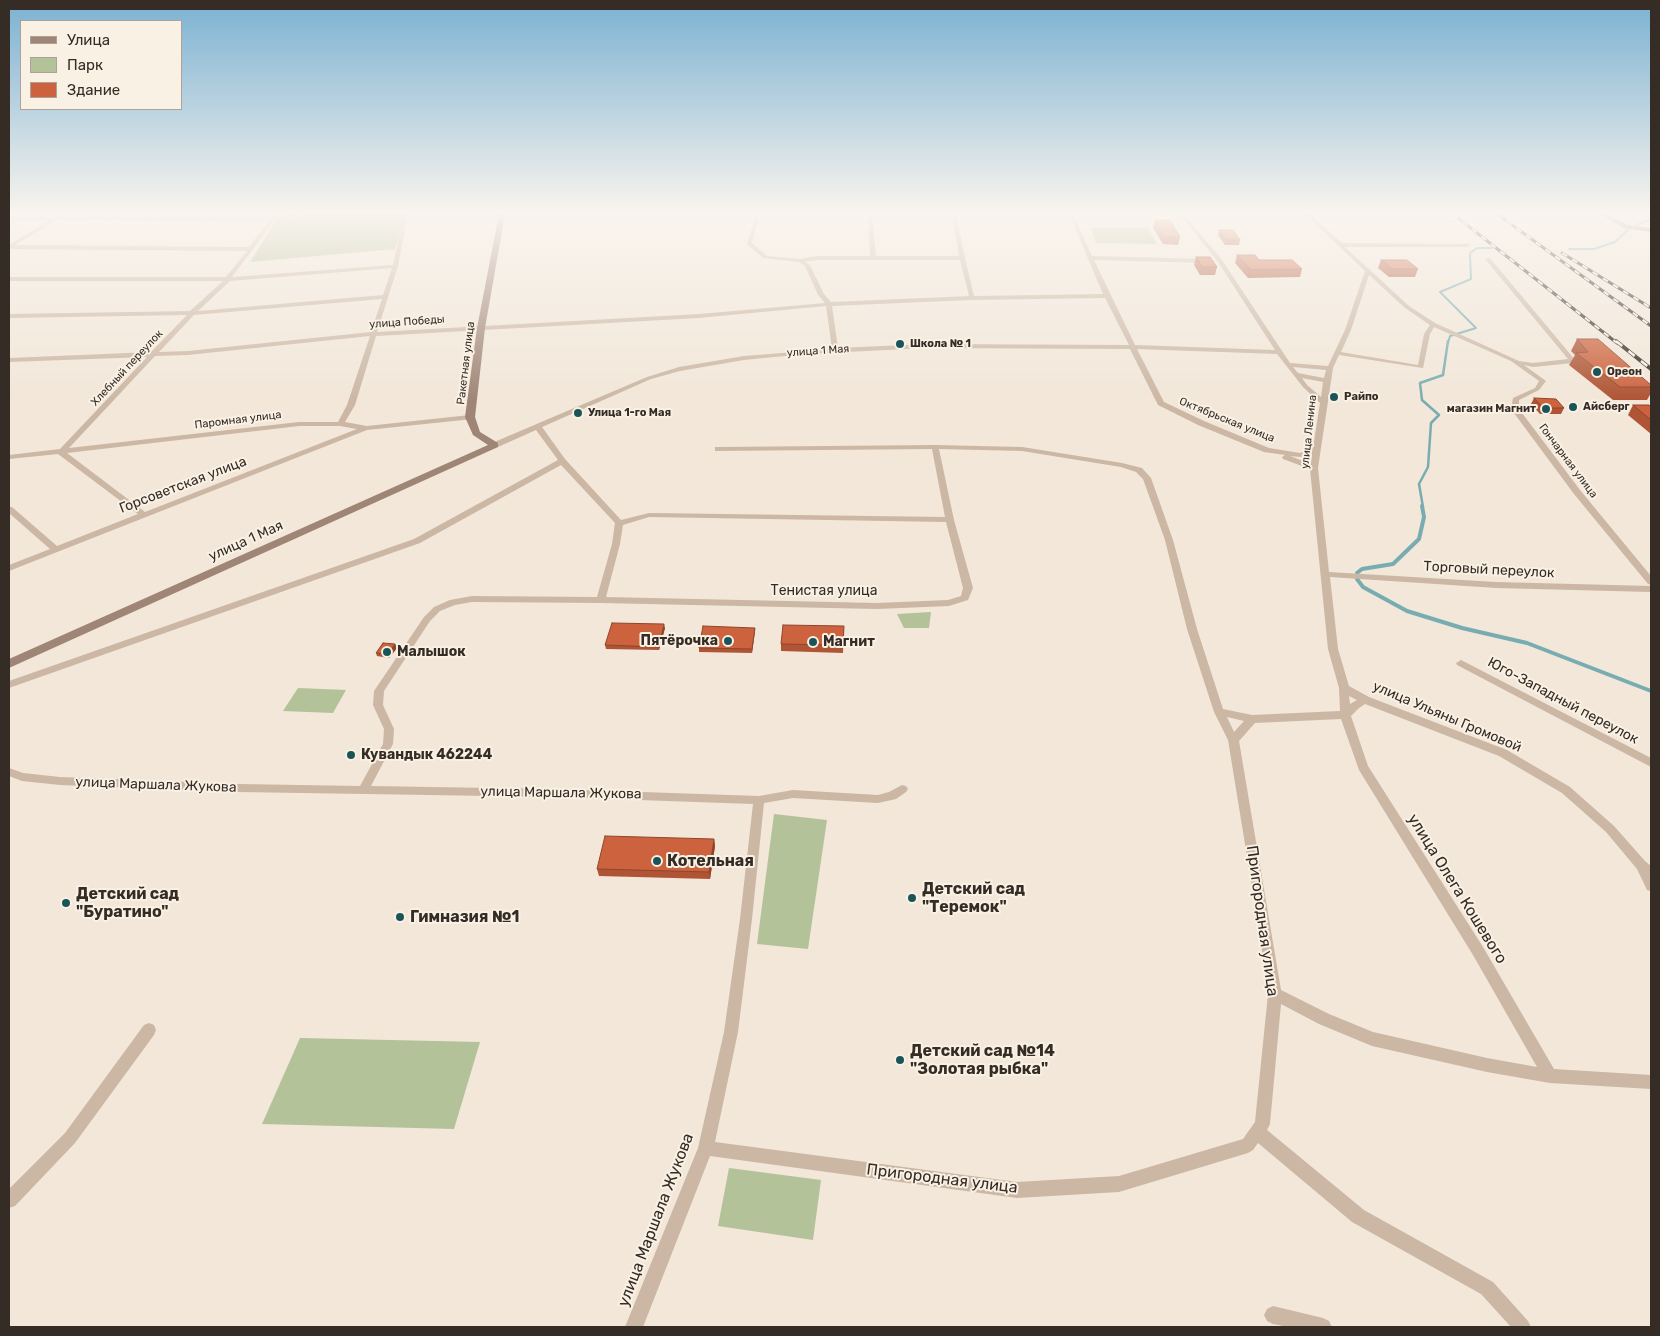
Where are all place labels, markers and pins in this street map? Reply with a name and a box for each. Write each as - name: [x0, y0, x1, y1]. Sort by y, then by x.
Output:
- place label: Школа № 1: [910, 337, 971, 351]
- marker: Школа № 1: [894, 338, 906, 350]
- place label: Ореон: [1607, 365, 1642, 379]
- marker: Ореон: [1591, 366, 1603, 378]
- place label: Райпо: [1344, 390, 1379, 404]
- marker: Райпо: [1328, 391, 1340, 403]
- place label: Айсберг: [1583, 400, 1630, 414]
- marker: Айсберг: [1567, 401, 1579, 413]
- place label: магазин Магнит: [1447, 402, 1536, 416]
- marker: магазин Магнит: [1540, 403, 1552, 415]
- place label: Улица 1-го Мая: [588, 406, 671, 420]
- marker: Улица 1-го Мая: [572, 407, 584, 419]
- place label: Пятёрочка: [641, 633, 718, 649]
- place label: Магнит: [823, 634, 875, 650]
- marker: Пятёрочка: [722, 635, 734, 647]
- marker: Магнит: [807, 636, 819, 648]
- place label: Малышок: [397, 644, 466, 660]
- marker: Малышок: [381, 646, 393, 658]
- place label: Кувандык 462244: [361, 747, 492, 763]
- marker: Кувандык 462244: [345, 749, 357, 761]
- place label: Котельная: [667, 851, 754, 871]
- marker: Котельная: [651, 855, 663, 867]
- place label: Детский сад "Теремок": [922, 879, 1025, 917]
- place label: Детский сад "Буратино": [76, 884, 179, 922]
- marker: Детский сад "Теремок": [906, 892, 918, 904]
- marker: Детский сад "Буратино": [60, 897, 72, 909]
- place label: Гимназия №1: [410, 907, 519, 927]
- marker: Гимназия №1: [394, 911, 406, 923]
- place label: Детский сад №14 "Золотая рыбка": [910, 1041, 1055, 1079]
- marker: Детский сад №14 "Золотая рыбка": [894, 1054, 906, 1066]

